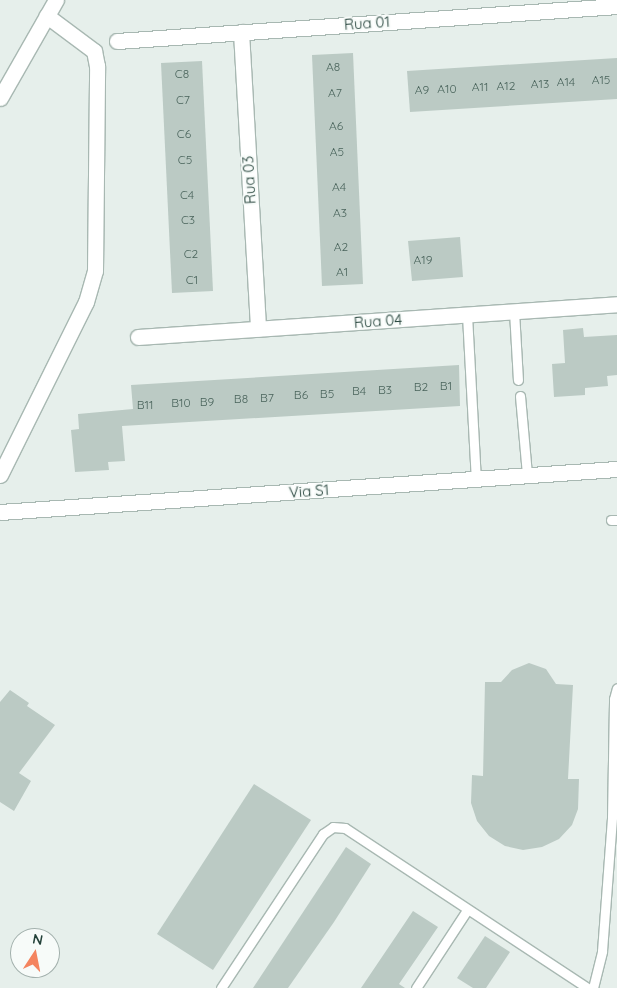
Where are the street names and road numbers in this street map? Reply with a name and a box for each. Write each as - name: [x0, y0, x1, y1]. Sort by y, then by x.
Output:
- street label: Rua 01: [343, 12, 391, 34]
- street label: Rua 03: [239, 155, 259, 205]
- street label: Rua 04: [353, 310, 403, 332]
- street label: Via S1: [288, 481, 330, 501]

